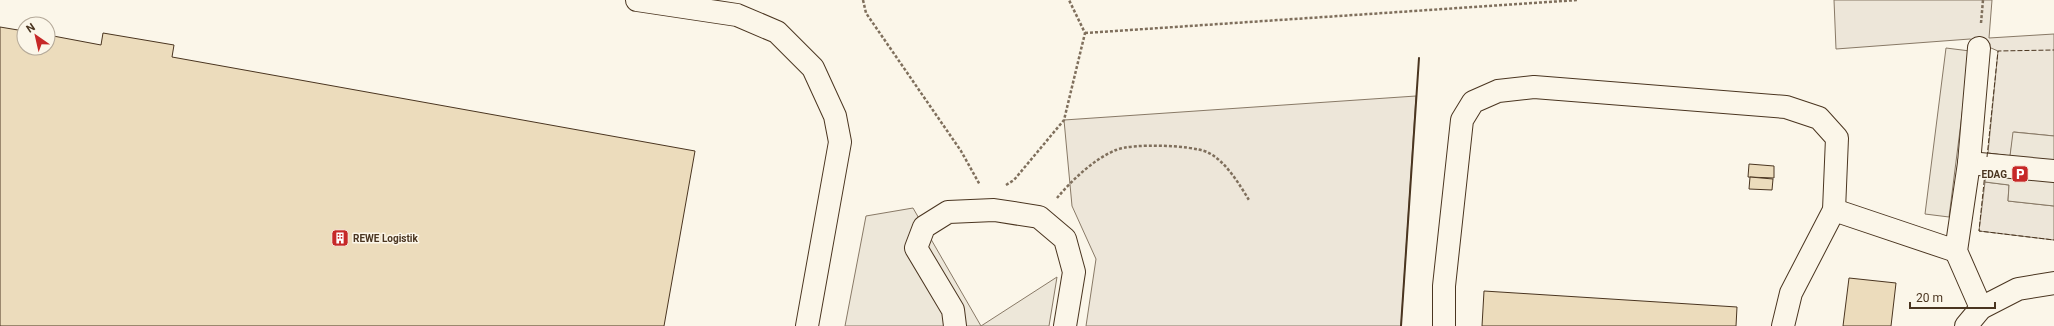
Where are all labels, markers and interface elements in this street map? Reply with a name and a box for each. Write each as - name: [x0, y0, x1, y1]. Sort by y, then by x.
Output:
- north arrow: [16, 16, 56, 56]
- text: N: [24, 20, 38, 36]
- parking icon: EDAG: [2010, 164, 2030, 184]
- place label: EDAG: [1982, 169, 2007, 180]
- building icon: REWE Logistik: [330, 228, 350, 248]
- place label: REWE Logistik: [353, 233, 418, 244]
- scale bar: [1910, 284, 1995, 310]
- text: 20 m: [1916, 291, 1943, 305]

